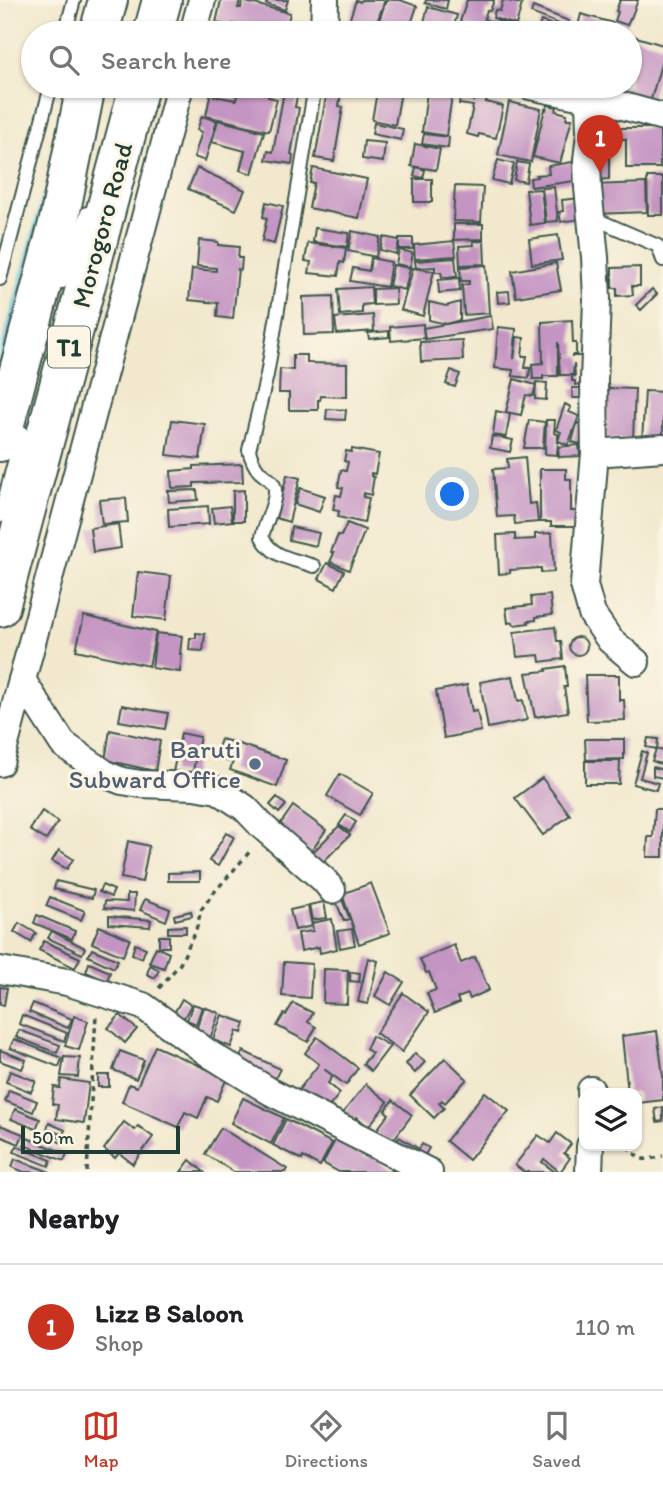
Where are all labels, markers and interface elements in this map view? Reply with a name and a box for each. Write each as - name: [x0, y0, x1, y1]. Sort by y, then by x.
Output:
- search box: [21, 21, 642, 98]
- icon: search: [45, 41, 83, 79]
- text: Search here: [101, 44, 231, 76]
- pin: 1: [577, 115, 623, 173]
- street label: Morogoro Road: [65, 138, 140, 311]
- road number: T1: [48, 326, 90, 368]
- your location: [435, 477, 469, 511]
- place label: Baruti Subward Office: [69, 733, 241, 795]
- marker: Baruti Subward Office: [247, 756, 263, 772]
- map controls: [579, 1088, 642, 1151]
- button: layers: [579, 1088, 642, 1151]
- scale bar: [21, 1123, 180, 1155]
- text: 50 m: [32, 1126, 74, 1149]
- text: Nearby: [28, 1199, 119, 1236]
- text: Lizz B Saloon: [95, 1297, 243, 1329]
- text: 1: [46, 1313, 56, 1341]
- text: 110 m: [575, 1313, 635, 1341]
- text: Shop: [95, 1329, 143, 1357]
- tab: Map: [82, 1407, 120, 1472]
- tab: Directions: [284, 1407, 368, 1472]
- tab: Saved: [532, 1407, 581, 1472]

